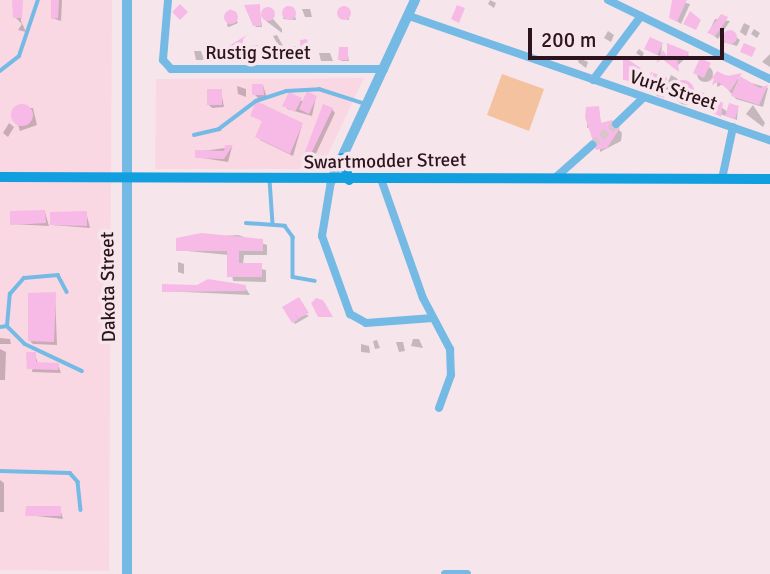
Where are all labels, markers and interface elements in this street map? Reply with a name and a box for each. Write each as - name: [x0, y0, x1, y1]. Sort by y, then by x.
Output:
- scale bar: [532, 14, 728, 58]
- text: 200 m: [541, 27, 596, 53]
- street label: Rustig Street: [205, 43, 311, 65]
- street label: Vurk Street: [626, 66, 720, 116]
- street label: Swartmodder Street: [303, 149, 467, 175]
- street label: Dakota Street: [97, 232, 121, 342]

